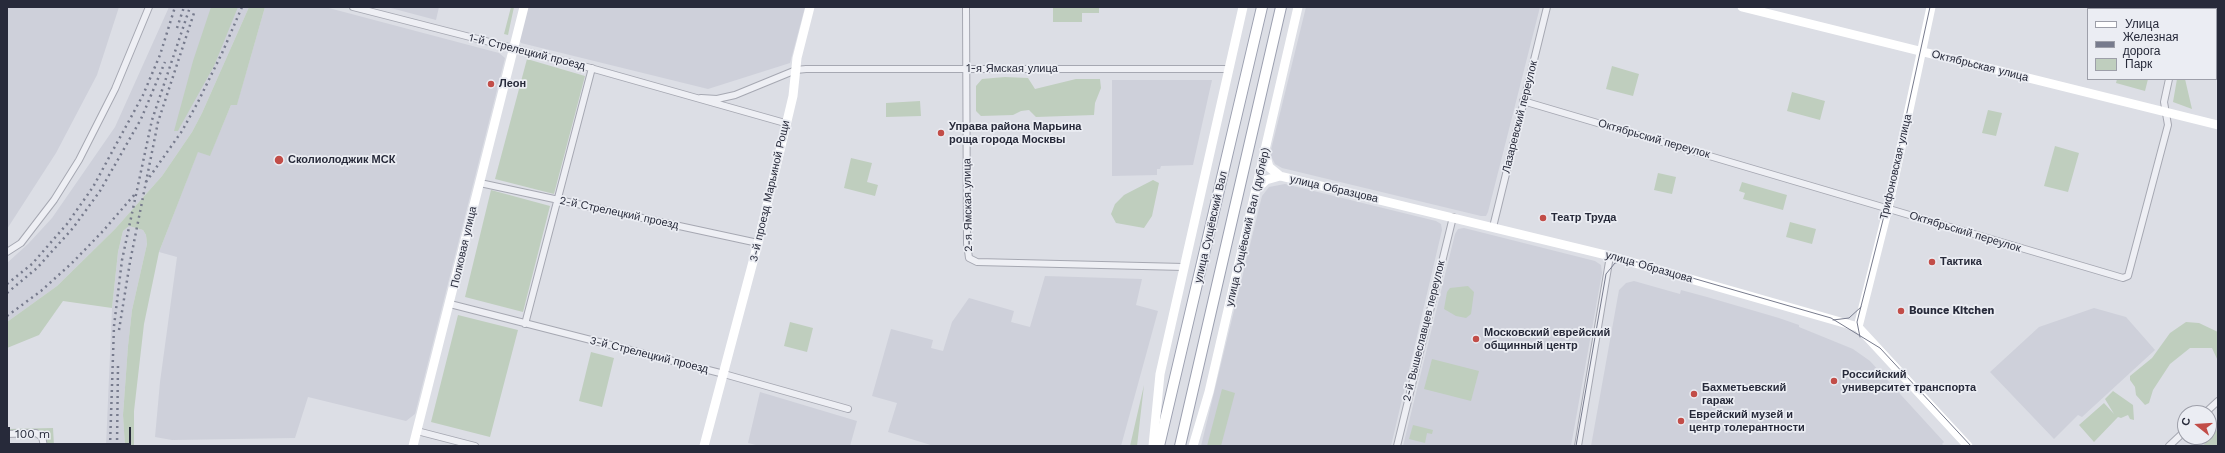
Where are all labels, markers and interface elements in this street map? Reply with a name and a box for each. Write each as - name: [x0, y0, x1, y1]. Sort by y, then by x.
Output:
- legend: [2087, 8, 2217, 80]
- text: Улица: [2125, 17, 2159, 31]
- text: Железная дорога: [2123, 30, 2179, 58]
- street label: 1-й Стрелецкий проезд: [467, 31, 587, 73]
- street label: Октябрьская улица: [1930, 48, 2030, 84]
- text: Парк: [2125, 57, 2152, 71]
- street label: Лазаревский переулок: [1500, 59, 1540, 175]
- street label: 1-я Ямская улица: [966, 62, 1058, 76]
- place label: Леон: [499, 77, 526, 91]
- marker: Леон: [486, 79, 496, 89]
- street label: Трифоновская улица: [1877, 113, 1915, 221]
- street label: Октябрьский переулок: [1596, 117, 1712, 161]
- street label: 3-й проезд Марьиной Рощи: [747, 119, 793, 263]
- place label: Управа района Марьина роща города Москвы: [949, 120, 1081, 146]
- marker: Управа района Марьина роща города Москвы: [936, 128, 946, 138]
- street label: улица Сущёвский Вал (дублёр): [1223, 146, 1273, 308]
- place label: Сколиолоджик МСК: [288, 153, 395, 167]
- marker: Сколиолоджик МСК: [273, 154, 285, 166]
- street label: 2-я Ямская улица: [961, 158, 975, 252]
- street label: улица Сущёвский Вал: [1192, 170, 1230, 284]
- street label: улица Образцова: [1289, 172, 1379, 206]
- street label: 2-й Стрелецкий проезд: [558, 194, 680, 232]
- street label: Полковая улица: [448, 205, 480, 289]
- street label: Октябрьский переулок: [1908, 209, 2022, 255]
- place label: Театр Труда: [1551, 211, 1616, 225]
- marker: Театр Труда: [1538, 213, 1548, 223]
- street label: улица Образцова: [1604, 248, 1694, 286]
- place label: Тактика: [1940, 255, 1982, 269]
- marker: Тактика: [1927, 257, 1937, 267]
- street label: 2-й Вышеславцев переулок: [1400, 259, 1448, 403]
- place label: Bounce Kitchen: [1909, 304, 1994, 318]
- marker: Bounce Kitchen: [1896, 306, 1906, 316]
- place label: Московский еврейский общинный центр: [1484, 326, 1610, 352]
- street label: 3-й Стрелецкий проезд: [588, 334, 710, 376]
- marker: Московский еврейский общинный центр: [1471, 334, 1481, 344]
- place label: Российский университет транспорта: [1842, 368, 1976, 394]
- marker: Российский университет транспорта: [1829, 376, 1839, 386]
- place label: Бахметьевский гараж: [1702, 381, 1786, 407]
- marker: Бахметьевский гараж: [1689, 389, 1699, 399]
- north arrow: [2177, 405, 2217, 445]
- place label: Еврейский музей и центр толерантности: [1689, 408, 1805, 434]
- marker: Еврейский музей и центр толерантности: [1676, 416, 1686, 426]
- text: С: [2179, 416, 2193, 427]
- scale bar: [10, 419, 133, 445]
- text: 100 m: [15, 427, 50, 441]

